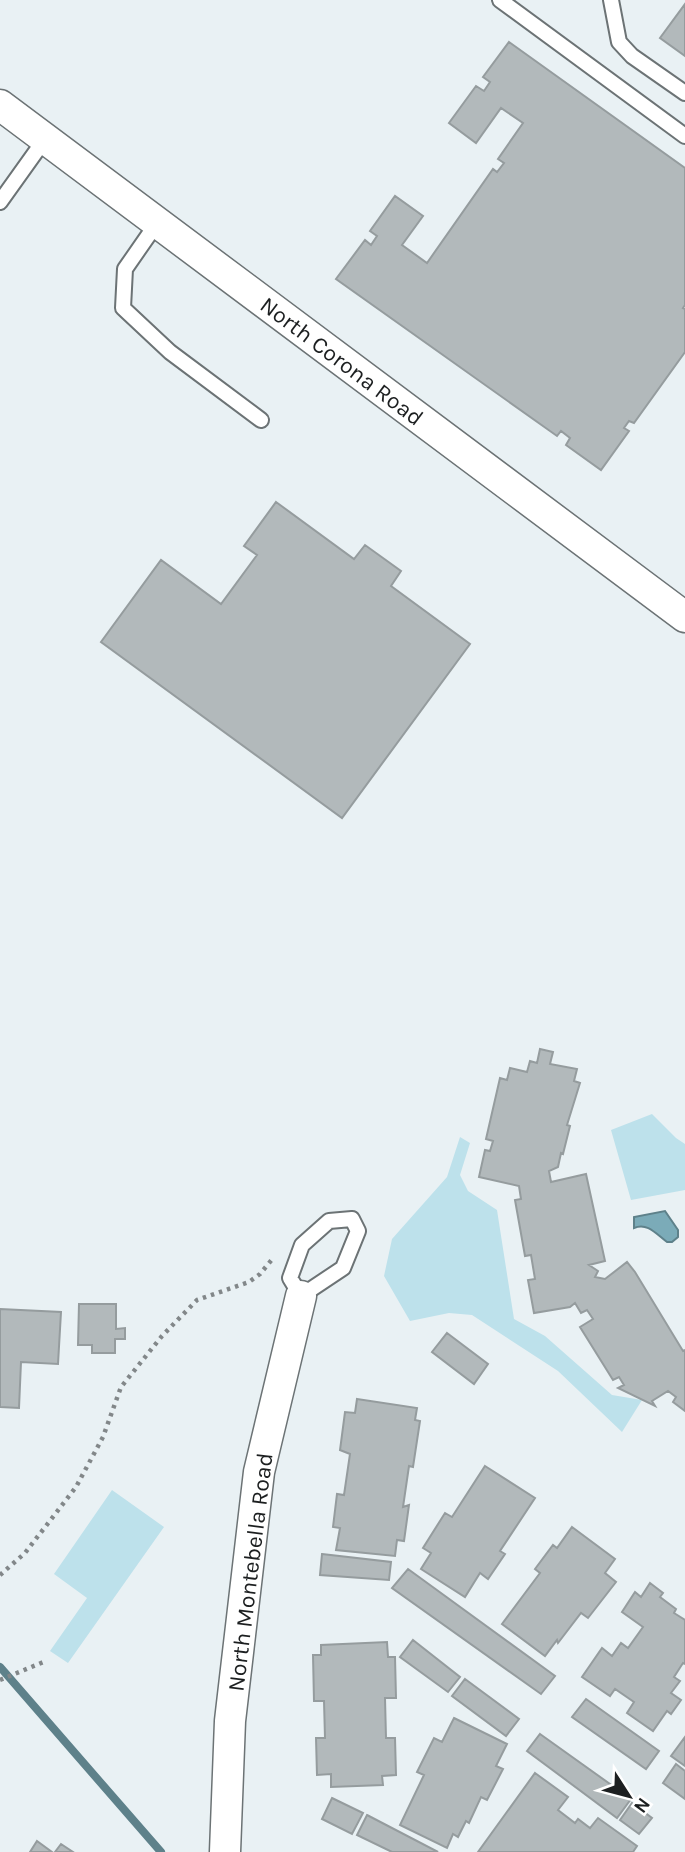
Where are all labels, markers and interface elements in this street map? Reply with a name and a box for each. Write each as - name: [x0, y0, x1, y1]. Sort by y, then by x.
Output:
- street label: North Corona Road: [255, 291, 429, 431]
- street label: North Montebella Road: [222, 1451, 279, 1693]
- north arrow: [594, 1761, 664, 1831]
- text: N: [629, 1793, 655, 1817]

